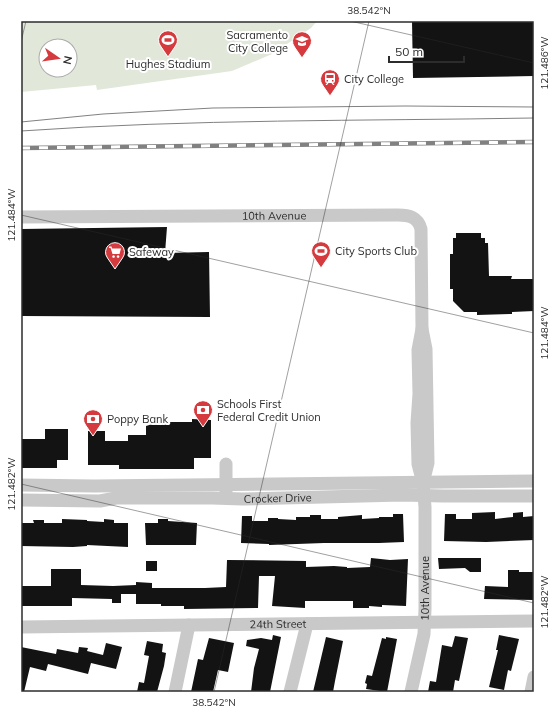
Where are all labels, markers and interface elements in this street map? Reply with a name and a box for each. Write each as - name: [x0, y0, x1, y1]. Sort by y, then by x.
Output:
- text: 38.542°N: [347, 4, 391, 17]
- place label: Sacramento City College: [226, 28, 288, 55]
- sports icon: Hughes Stadium: [157, 29, 179, 57]
- school or university icon: Sacramento City College: [291, 30, 313, 58]
- text: 121.486°W: [538, 36, 551, 90]
- north arrow: [38, 38, 78, 78]
- scale bar: [389, 38, 464, 64]
- text: 50 m: [395, 44, 423, 59]
- text: N: [60, 55, 75, 66]
- place label: Hughes Stadium: [126, 57, 210, 71]
- station icon: City College: [319, 68, 341, 96]
- place label: City College: [344, 72, 404, 86]
- text: 121.484°W: [5, 188, 18, 242]
- street label: 10th Avenue: [242, 208, 306, 223]
- sports icon: City Sports Club: [310, 240, 332, 268]
- supermarket icon: Safeway: [104, 241, 126, 269]
- place label: City Sports Club: [335, 244, 417, 258]
- place label: Safeway: [129, 245, 174, 259]
- text: 121.484°W: [538, 306, 551, 360]
- place label: Schools First Federal Credit Union: [217, 397, 321, 424]
- bank icon: Schools First Federal Credit Union: [192, 399, 214, 427]
- bank icon: Poppy Bank: [82, 408, 104, 436]
- place label: Poppy Bank: [107, 412, 169, 426]
- text: 121.482°W: [5, 457, 18, 511]
- street label: Crocker Drive: [243, 490, 312, 506]
- street label: 10th Avenue: [418, 556, 432, 621]
- text: 121.482°W: [538, 575, 551, 629]
- street label: 24th Street: [249, 617, 307, 631]
- text: 38.542°N: [192, 696, 236, 709]

